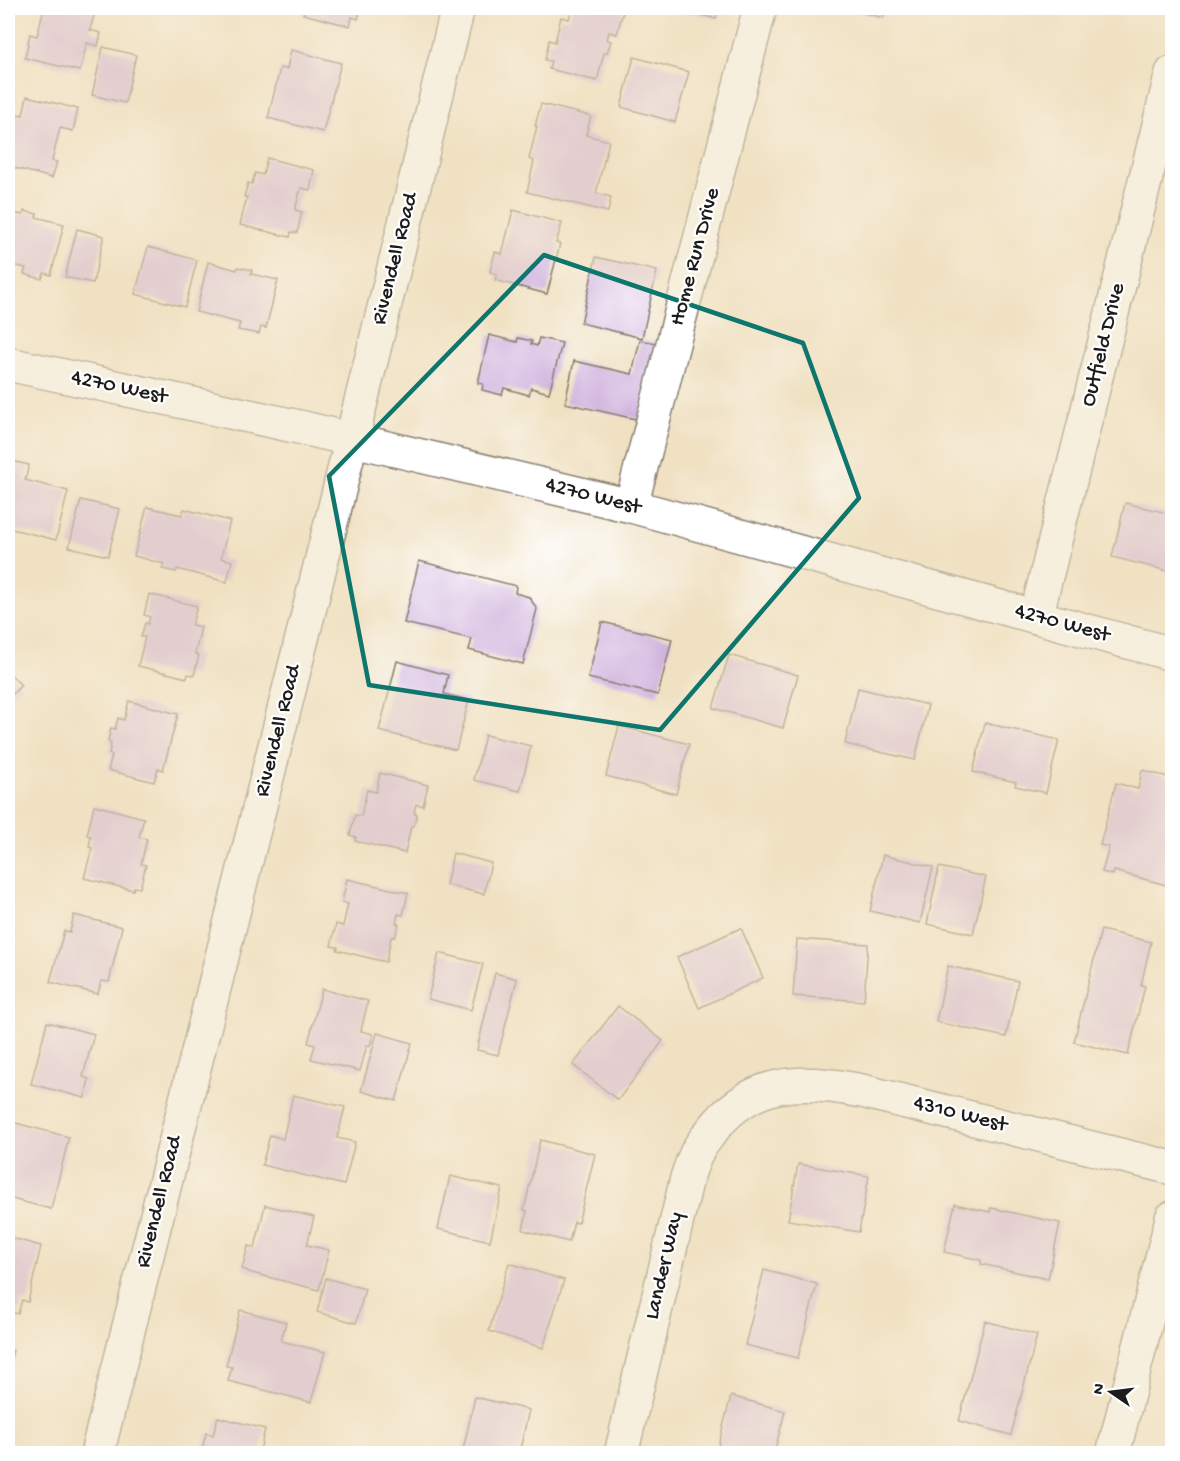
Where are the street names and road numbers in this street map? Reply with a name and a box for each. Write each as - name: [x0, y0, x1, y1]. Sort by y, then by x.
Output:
- street label: Home Run Drive: [665, 185, 727, 329]
- street label: Rivendell Road: [367, 188, 425, 328]
- street label: Outfield Drive: [1076, 280, 1132, 409]
- street label: 4270 West: [69, 365, 171, 411]
- street label: 4270 West: [543, 473, 645, 522]
- street label: 4270 West: [1012, 599, 1114, 650]
- street label: Rivendell Road: [250, 660, 308, 800]
- street label: 4310 West: [910, 1091, 1011, 1140]
- street label: Rivendell Road: [131, 1131, 189, 1271]
- street label: Lander Way: [640, 1209, 690, 1322]

